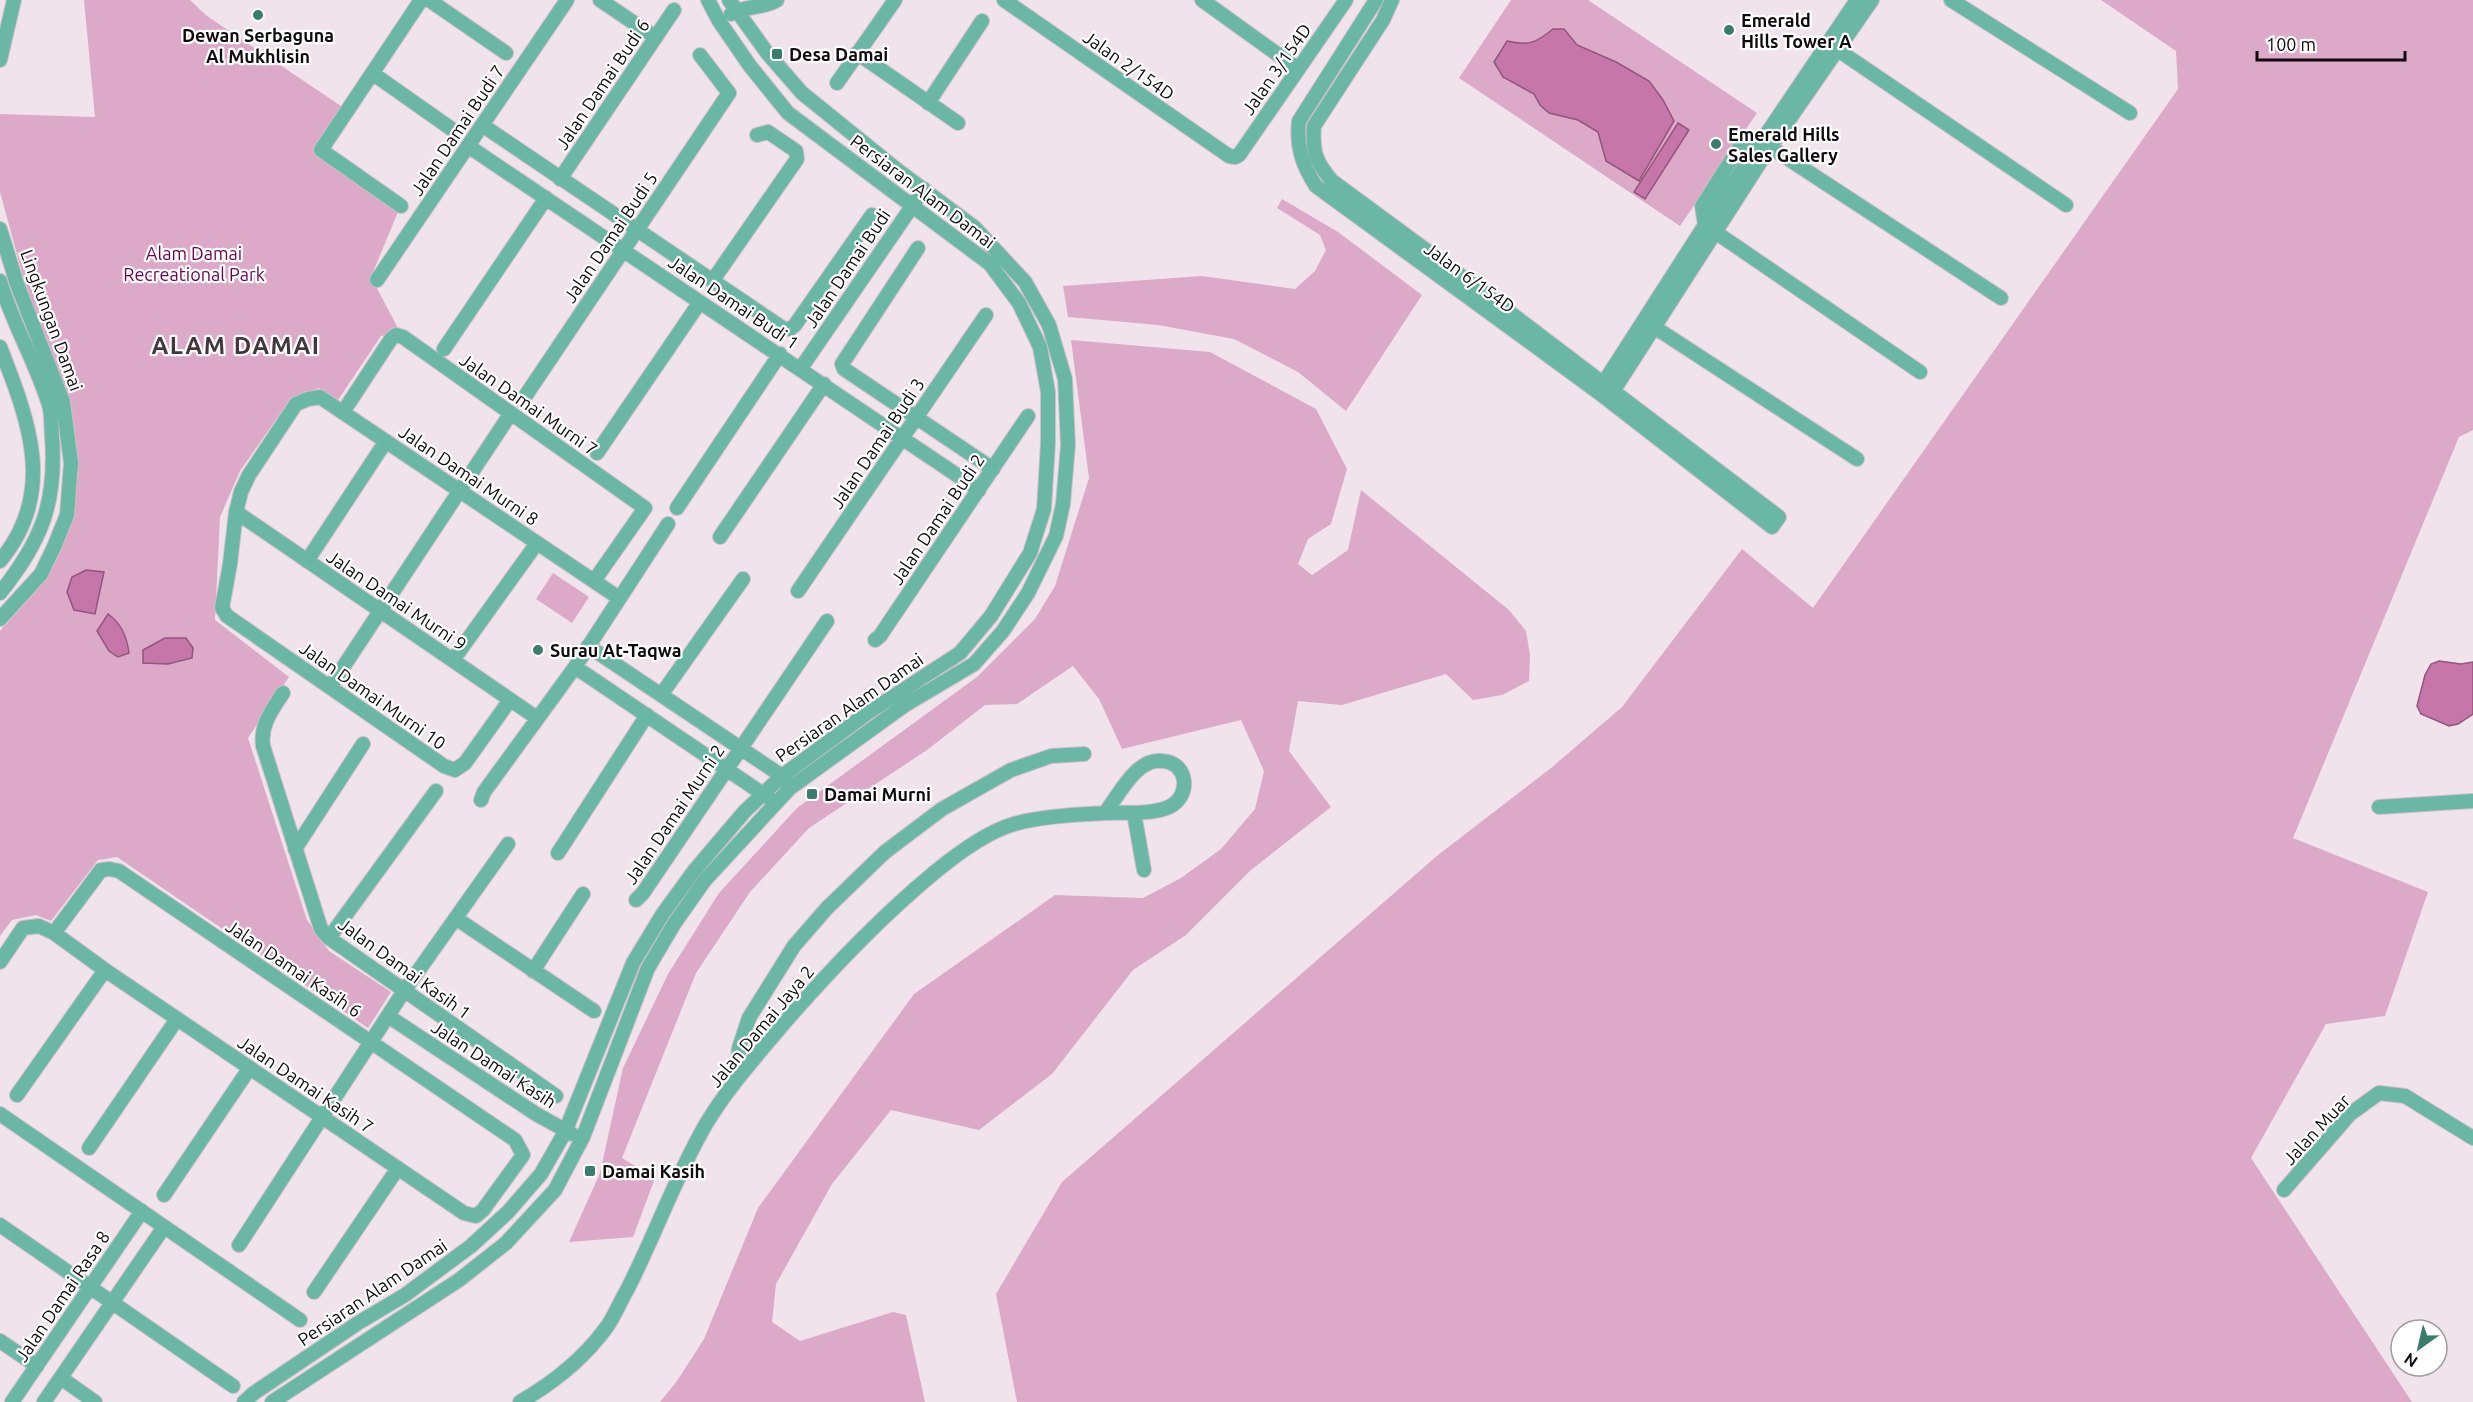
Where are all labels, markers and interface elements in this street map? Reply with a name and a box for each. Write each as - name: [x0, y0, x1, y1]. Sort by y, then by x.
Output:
- marker: Dewan Serbaguna Al Mukhlisin: [251, 8, 265, 22]
- place label: Emerald Hills Tower A: [1741, 10, 1852, 51]
- street label: Jalan Damai Budi 6: [551, 15, 653, 153]
- street label: Jalan 3/154D: [1237, 20, 1315, 118]
- marker: Emerald Hills Tower A: [1722, 23, 1736, 37]
- scale bar: [2257, 24, 2406, 62]
- place label: Dewan Serbaguna Al Mukhlisin: [182, 25, 334, 66]
- street label: Jalan 2/154D: [1080, 26, 1178, 104]
- text: 100 m: [2266, 34, 2316, 54]
- place label: Desa Damai: [789, 44, 888, 64]
- marker: Desa Damai: [770, 47, 784, 61]
- street label: Jalan Damai Budi 7: [406, 61, 508, 199]
- place label: Emerald Hills Sales Gallery: [1728, 124, 1840, 165]
- street label: Persiaran Alam Damai: [847, 130, 999, 252]
- marker: Emerald Hills Sales Gallery: [1709, 137, 1723, 151]
- street label: Jalan Damai Budi 5: [559, 168, 661, 306]
- street label: Jalan Damai Budi: [800, 205, 894, 331]
- street label: Jalan 6/154D: [1421, 238, 1519, 316]
- park label: Alam Damai Recreational Park: [123, 243, 265, 284]
- street label: Lingkungan Damai: [17, 247, 87, 393]
- street label: Jalan Damai Budi 1: [665, 251, 803, 353]
- district label: ALAM DAMAI: [151, 332, 321, 359]
- street label: Jalan Damai Murni 7: [456, 349, 602, 459]
- street label: Jalan Damai Budi 3: [826, 374, 928, 512]
- street label: Jalan Damai Murni 8: [396, 421, 542, 529]
- street label: Jalan Damai Budi 2: [886, 450, 988, 588]
- street label: Jalan Damai Murni 9: [324, 546, 470, 654]
- street label: Jalan Damai Murni 10: [296, 637, 450, 753]
- place label: Surau At-Taqwa: [550, 640, 681, 660]
- marker: Surau At-Taqwa: [531, 643, 545, 657]
- street label: Persiaran Alam Damai: [771, 648, 927, 766]
- street label: Jalan Damai Murni 2: [620, 741, 728, 887]
- place label: Damai Murni: [824, 784, 931, 804]
- marker: Damai Murni: [805, 787, 819, 801]
- street label: Jalan Damai Kasih 1: [335, 913, 475, 1023]
- street label: Jalan Damai Kasih 6: [223, 915, 365, 1021]
- street label: Jalan Damai Jaya 2: [704, 961, 818, 1091]
- street label: Jalan Damai Kasih: [428, 1016, 560, 1112]
- street label: Jalan Damai Kasih 7: [235, 1031, 377, 1137]
- street label: Jalan Muar: [2279, 1090, 2354, 1168]
- place label: Damai Kasih: [602, 1161, 705, 1181]
- marker: Damai Kasih: [583, 1164, 597, 1178]
- street label: Jalan Damai Rasa 8: [11, 1227, 113, 1365]
- street label: Persiaran Alam Damai: [294, 1235, 450, 1349]
- north arrow: [2389, 1318, 2449, 1378]
- text: N: [2401, 1350, 2421, 1371]

